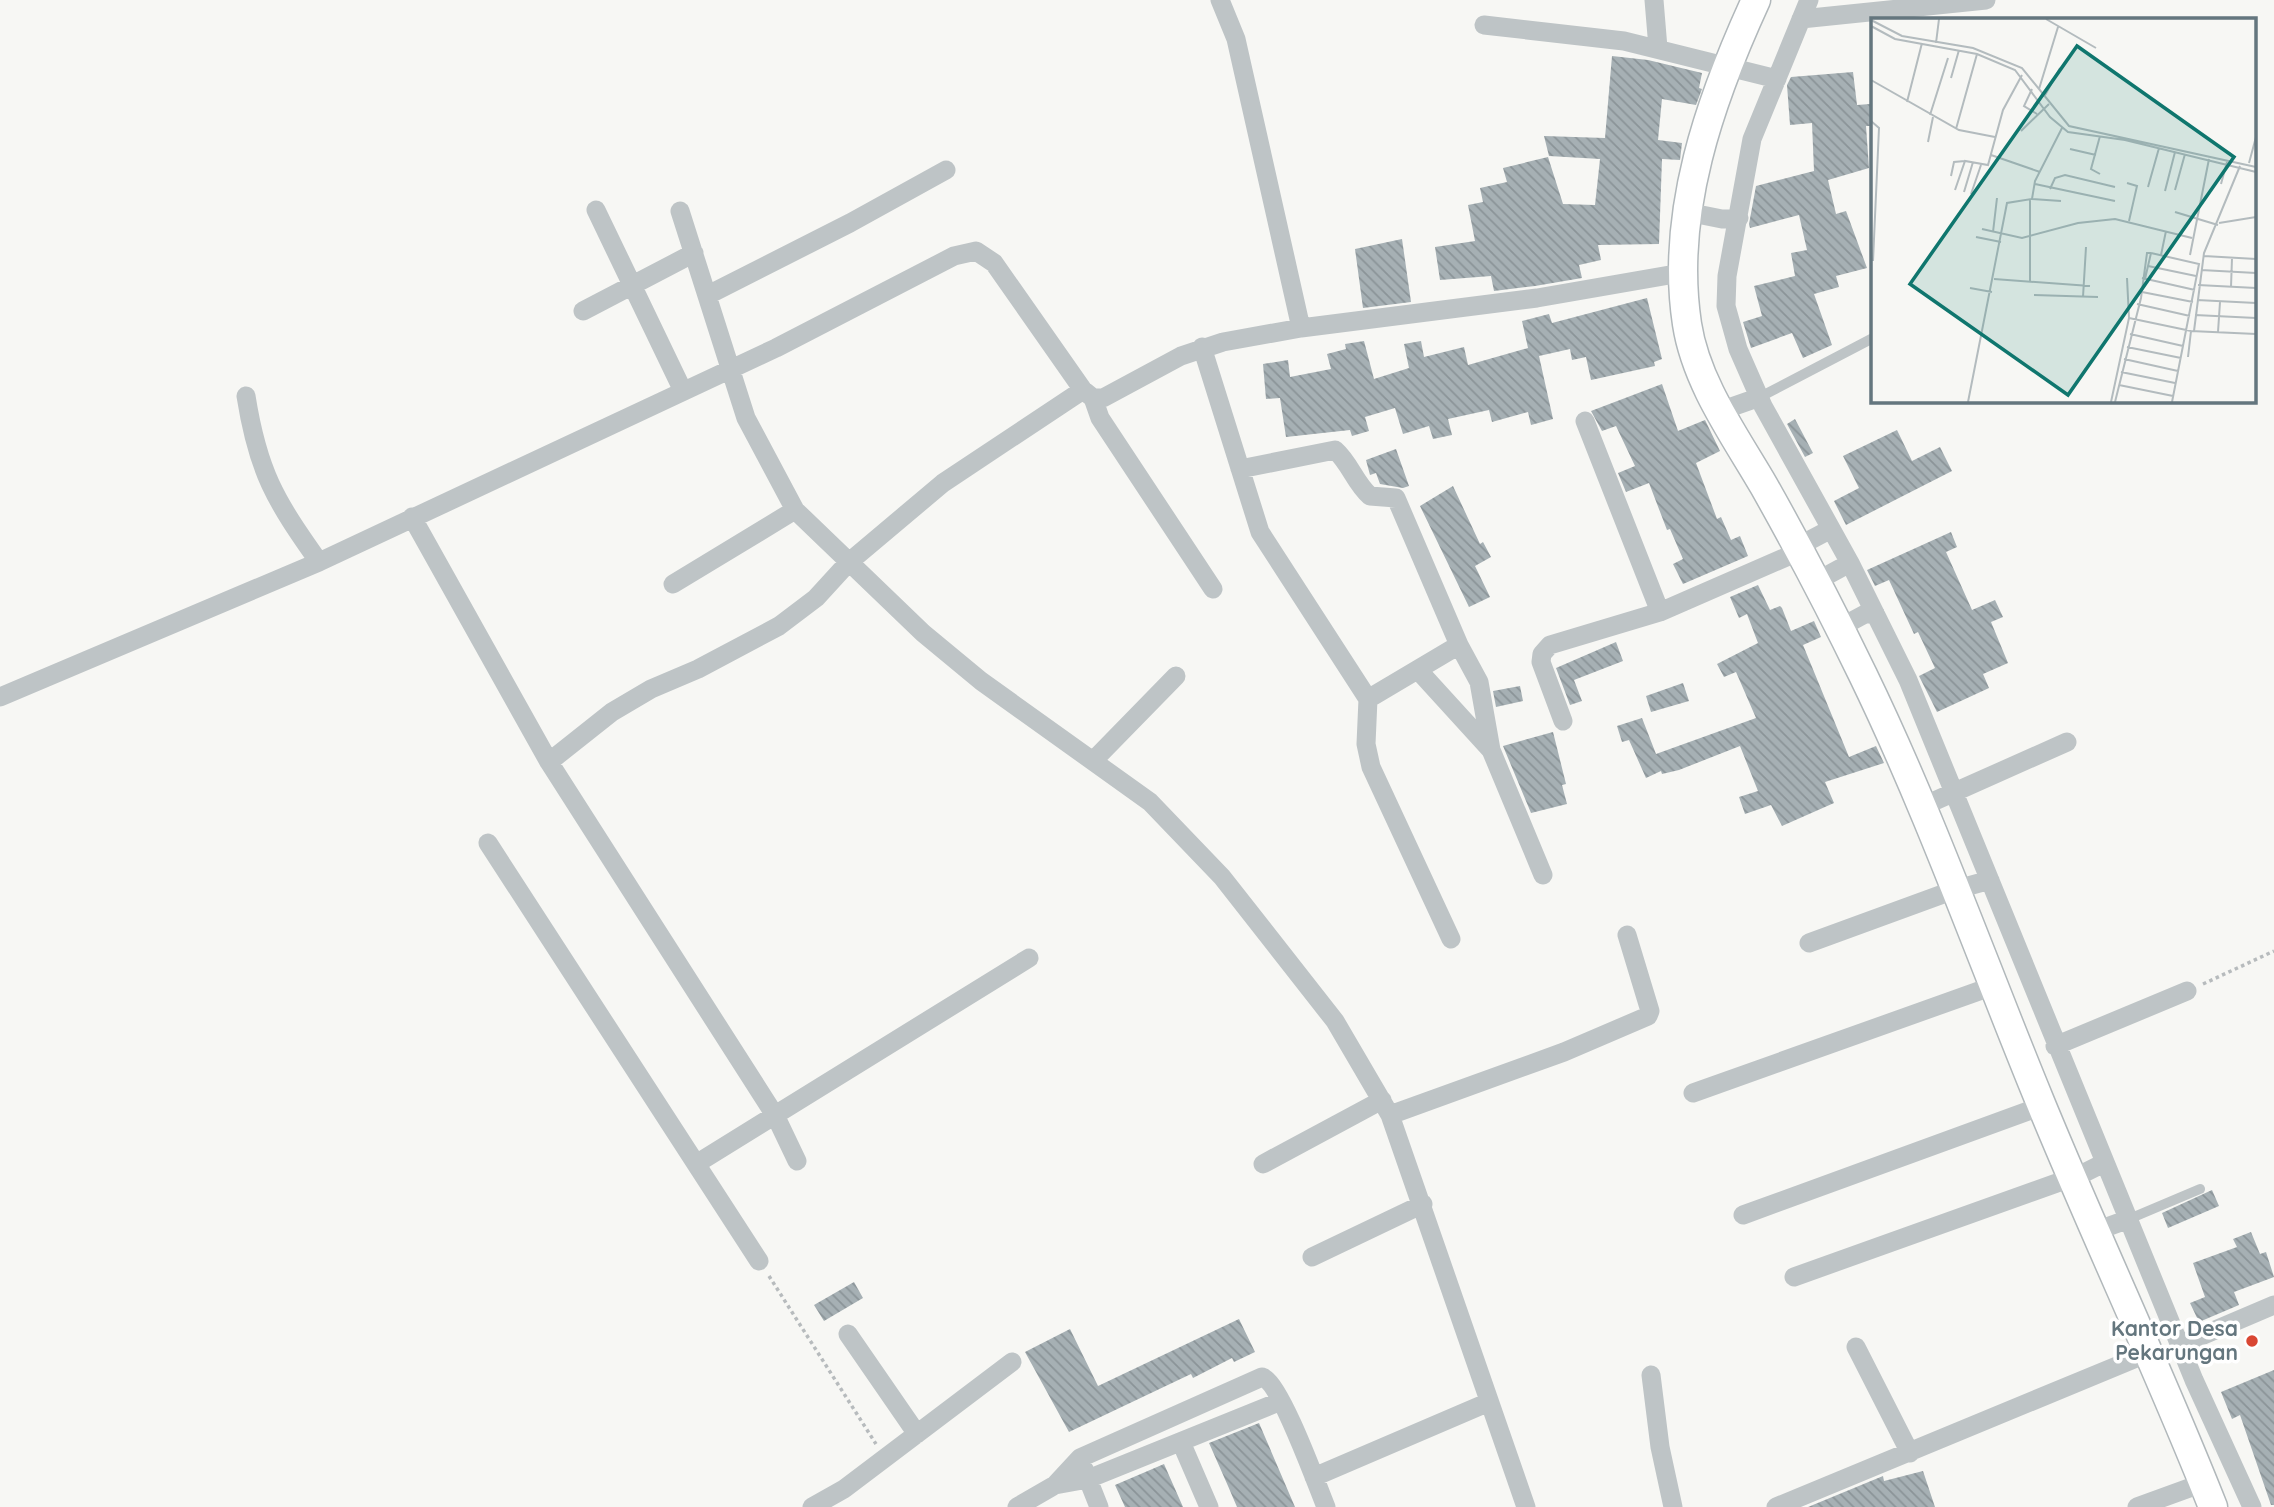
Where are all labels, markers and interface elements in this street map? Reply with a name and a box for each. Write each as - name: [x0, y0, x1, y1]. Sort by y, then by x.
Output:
- inset map: [1871, 18, 2256, 402]
- place label: Kantor Desa Pekarungan: [2111, 1315, 2238, 1365]
- marker: Kantor Desa Pekarungan: [2244, 1333, 2260, 1349]

